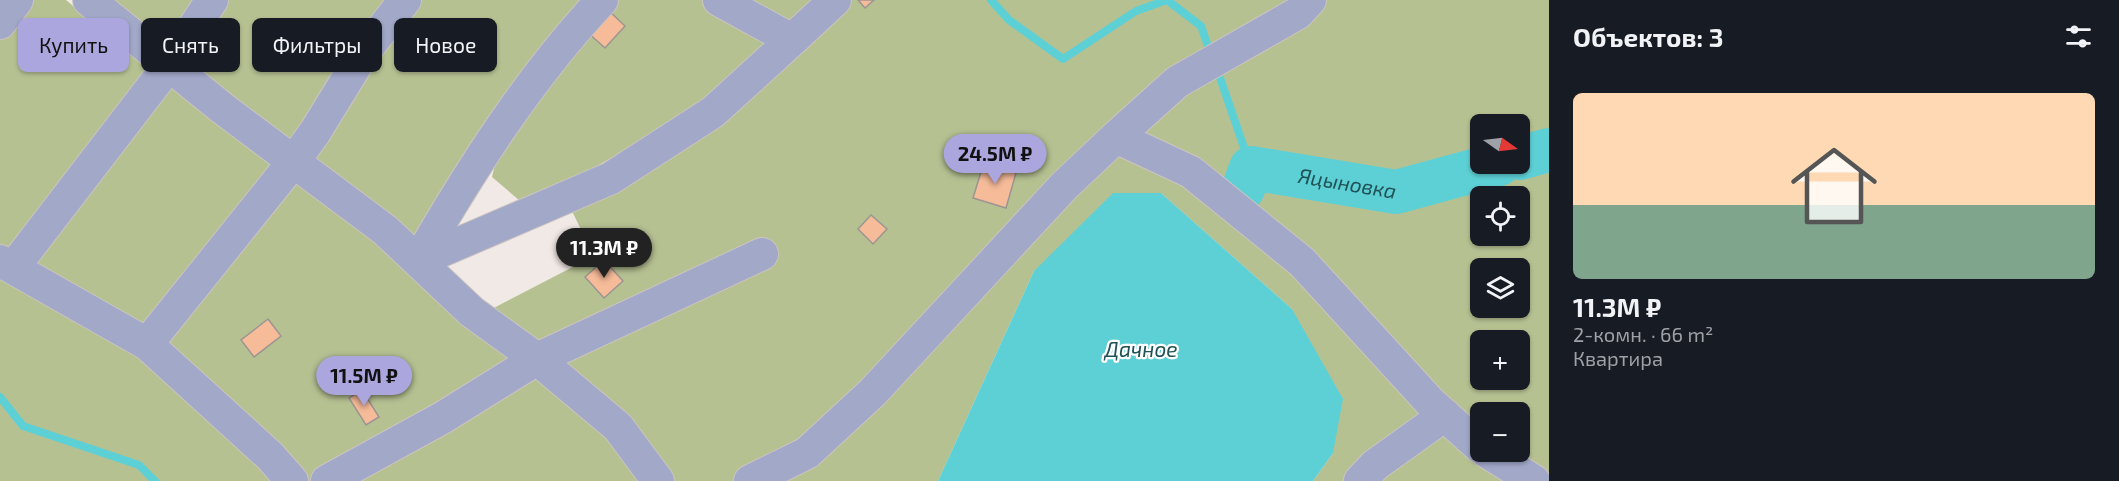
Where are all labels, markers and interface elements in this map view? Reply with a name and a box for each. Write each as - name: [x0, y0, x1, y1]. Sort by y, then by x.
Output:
- chip: Купить: [18, 18, 129, 72]
- chip: Снять: [141, 18, 240, 72]
- chip: Фильтры: [252, 18, 382, 72]
- chip: Новое: [394, 18, 497, 72]
- icon: filters: [2062, 20, 2095, 53]
- text: Объектов: 3: [1573, 21, 1723, 52]
- north arrow: [1470, 114, 1530, 174]
- map controls: [1470, 114, 1530, 462]
- icon: home: [1780, 132, 1888, 240]
- pin: 24.5M ₽: [940, 134, 1050, 185]
- text: 24.5M ₽: [958, 141, 1032, 165]
- water label: Яцыновка: [1297, 162, 1398, 203]
- button: locate: [1470, 186, 1530, 246]
- pin: 11.3M ₽: [549, 228, 659, 279]
- text: 11.3M ₽: [570, 235, 638, 259]
- button: layers: [1470, 258, 1530, 318]
- text: 11.3M ₽: [1573, 291, 1661, 322]
- text: 2-комн. · 66 m²: [1573, 322, 1713, 346]
- button: +: [1470, 330, 1530, 390]
- water label: Дачное: [1103, 336, 1178, 361]
- text: Квартира: [1573, 346, 1663, 370]
- pin: 11.5M ₽: [309, 356, 419, 407]
- text: 11.5M ₽: [330, 363, 398, 387]
- button: −: [1470, 402, 1530, 462]

